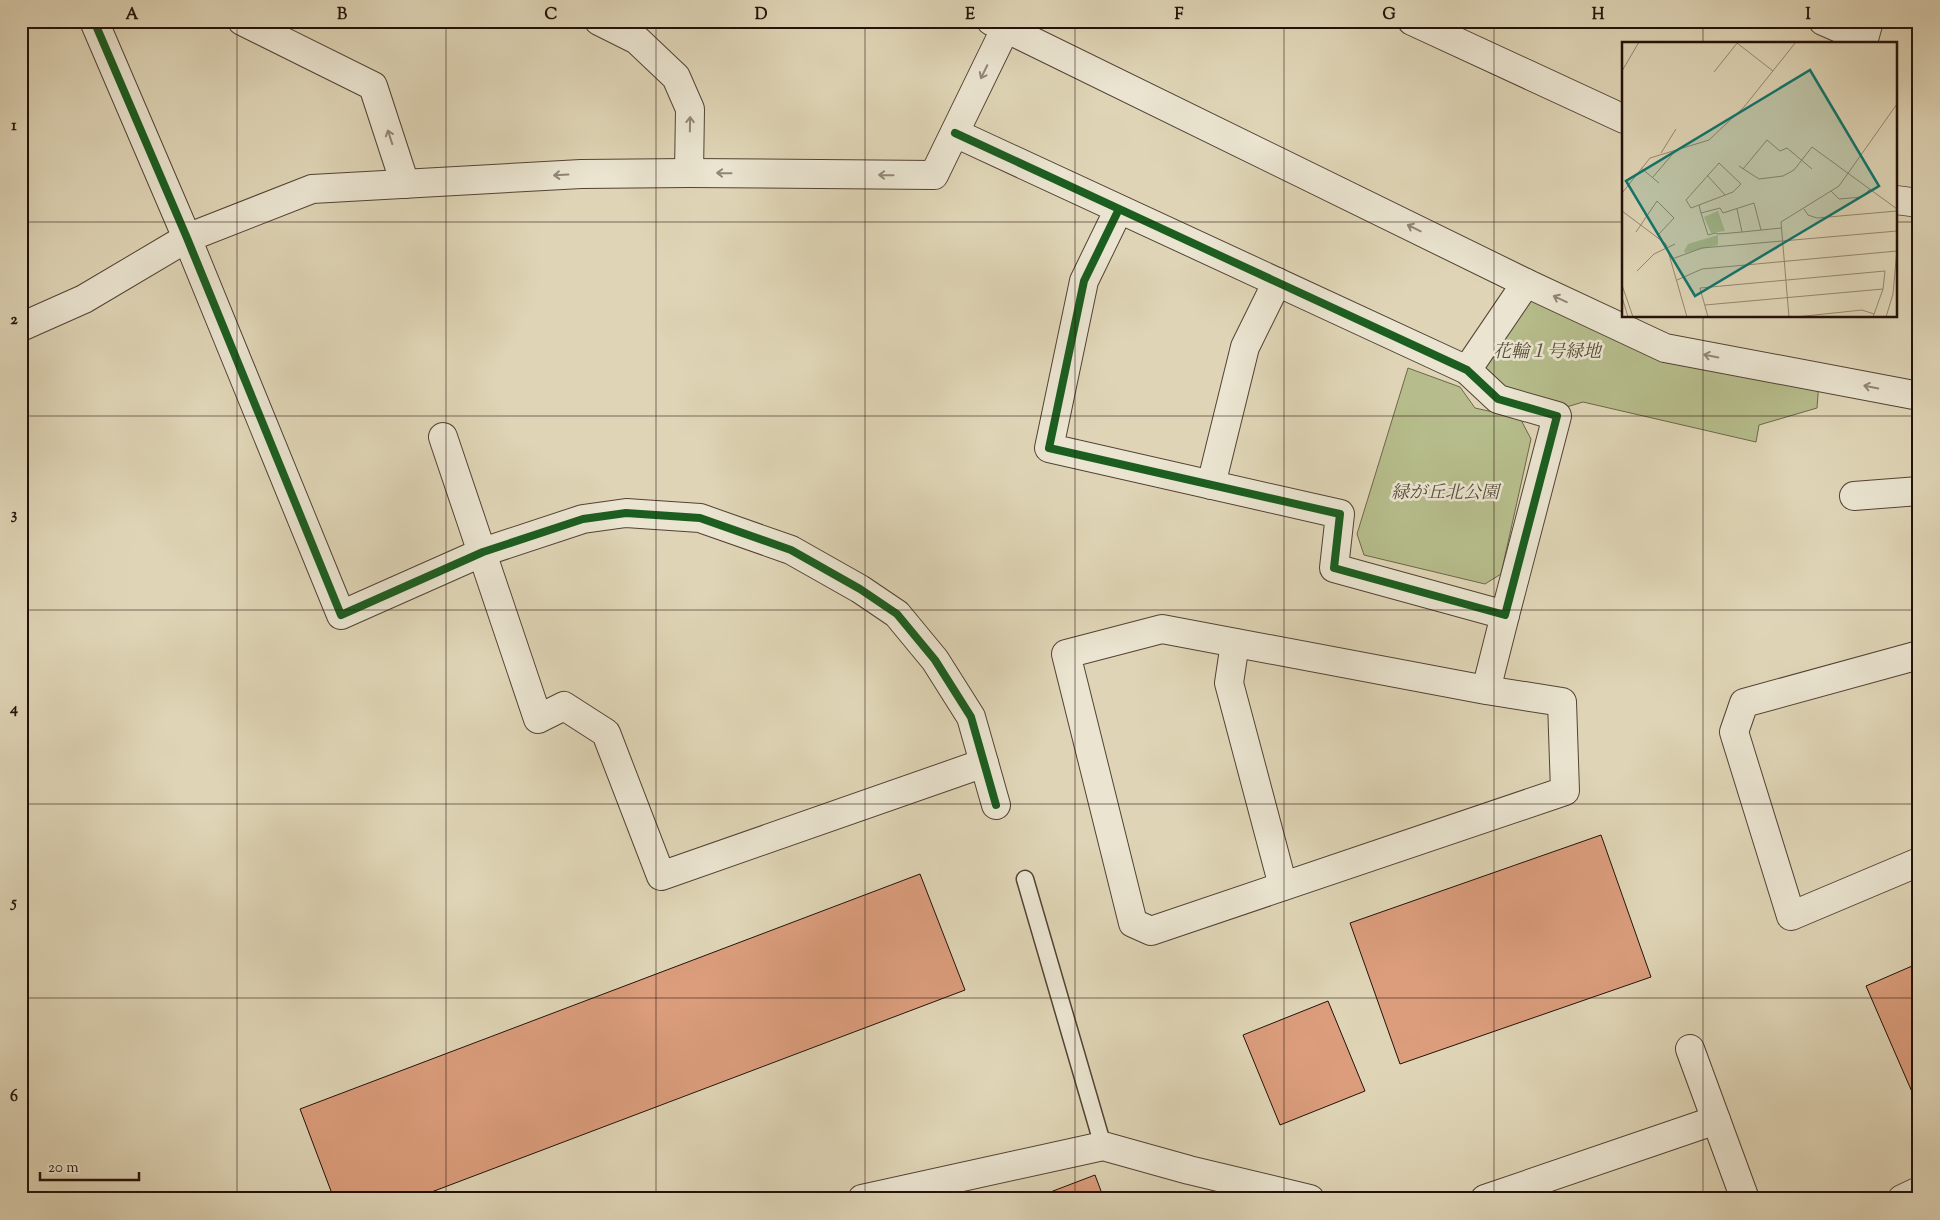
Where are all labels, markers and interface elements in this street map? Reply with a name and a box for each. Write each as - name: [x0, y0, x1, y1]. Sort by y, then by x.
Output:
- text: A: [126, 4, 139, 27]
- text: B: [337, 4, 347, 27]
- text: C: [545, 4, 558, 27]
- text: D: [755, 4, 768, 27]
- text: E: [965, 4, 975, 27]
- text: F: [1175, 4, 1184, 27]
- text: G: [1382, 4, 1396, 27]
- text: H: [1592, 4, 1605, 27]
- text: I: [1805, 4, 1811, 27]
- inset map: [1622, 42, 1898, 318]
- one-way arrow: [979, 64, 989, 79]
- text: 1: [11, 115, 17, 138]
- one-way arrow: [685, 116, 694, 132]
- one-way arrow: [384, 130, 394, 146]
- one-way arrow: [716, 168, 732, 178]
- one-way arrow: [878, 170, 894, 180]
- one-way arrow: [553, 171, 569, 180]
- one-way arrow: [1407, 223, 1422, 233]
- one-way arrow: [1553, 294, 1568, 303]
- text: 2: [10, 309, 18, 332]
- park label: 花輪１号緑地: [1493, 340, 1603, 366]
- one-way arrow: [1704, 351, 1720, 361]
- one-way arrow: [1863, 382, 1879, 391]
- park label: 緑が丘北公園: [1391, 481, 1502, 507]
- text: 3: [11, 504, 18, 527]
- text: 4: [9, 698, 18, 721]
- text: 5: [9, 892, 17, 915]
- text: 6: [10, 1086, 18, 1109]
- scale bar: [40, 1150, 139, 1182]
- text: 20 m: [48, 1158, 79, 1179]

